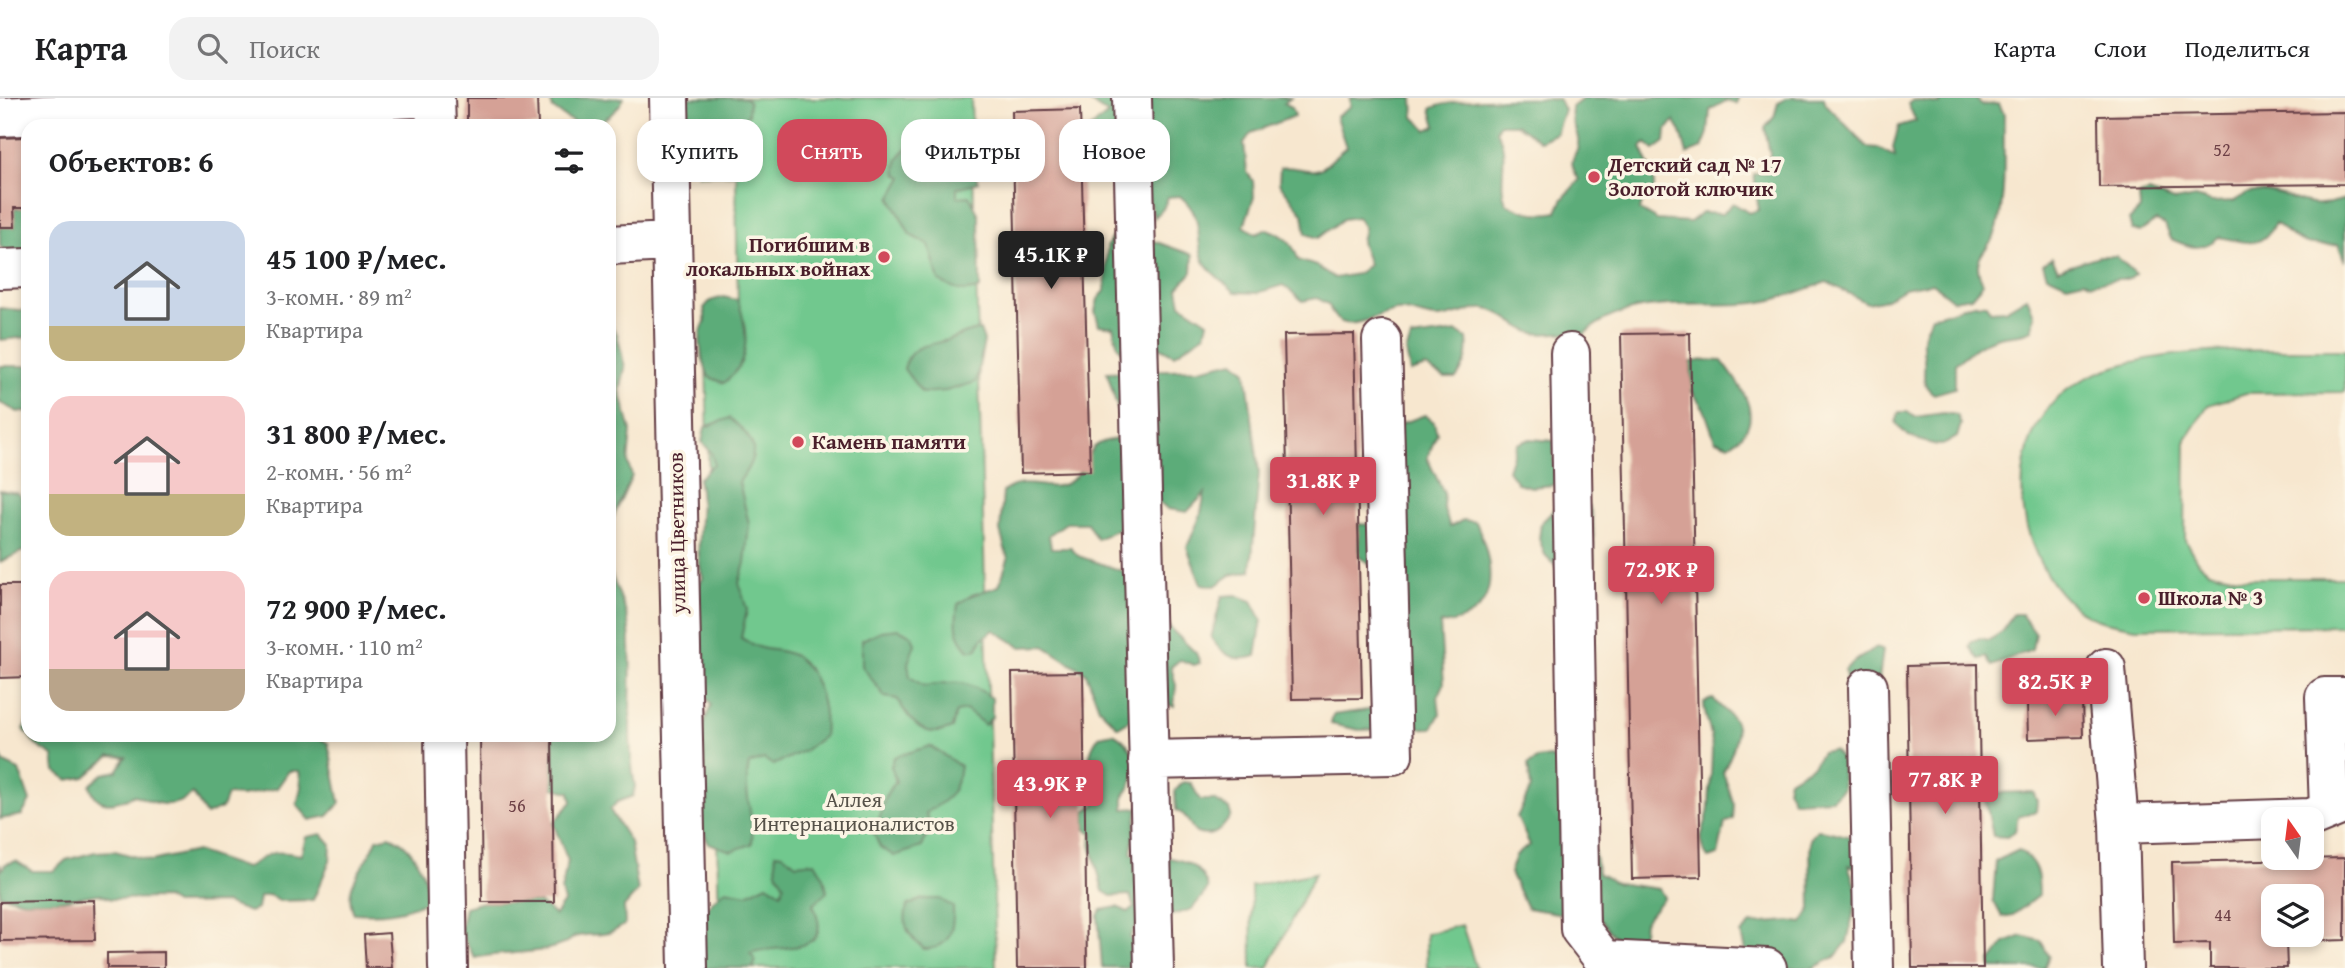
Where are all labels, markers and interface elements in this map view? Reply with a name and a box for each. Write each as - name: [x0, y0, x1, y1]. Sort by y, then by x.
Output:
- search box: [169, 17, 659, 80]
- text: Карта: [35, 24, 127, 72]
- icon: search: [193, 29, 231, 67]
- text: Поиск: [249, 29, 320, 68]
- text: Карта: [1994, 31, 2056, 66]
- text: Слои: [2094, 31, 2147, 66]
- text: Поделиться: [2185, 31, 2310, 66]
- chip: Купить: [637, 119, 763, 182]
- chip: Снять: [777, 119, 887, 182]
- chip: Фильтры: [901, 119, 1045, 182]
- chip: Новое: [1059, 119, 1170, 182]
- house number: 52: [2213, 136, 2231, 163]
- text: Объектов: 6: [49, 139, 213, 183]
- icon: filters: [550, 142, 588, 180]
- place label: Детский сад № 17 Золотой ключик: [1607, 149, 1782, 204]
- marker: Детский сад № 17 Золотой ключик: [1586, 169, 1602, 185]
- place label: Погибшим в локальных войнах: [686, 229, 870, 284]
- pin: 45.1K ₽: [986, 232, 1116, 291]
- text: 45 100 ₽/мес.: [266, 236, 447, 280]
- text: 45.1K ₽: [1014, 237, 1088, 270]
- icon: home: [105, 249, 189, 333]
- marker: Погибшим в локальных войнах: [876, 249, 892, 265]
- text: 3-комн. · 89 m²: [266, 280, 412, 313]
- text: Квартира: [266, 313, 363, 346]
- text: 31 800 ₽/мес.: [266, 411, 447, 455]
- icon: home: [105, 424, 189, 508]
- place label: Камень памяти: [812, 426, 966, 457]
- marker: Камень памяти: [790, 434, 806, 450]
- street label: улица Цветников: [660, 452, 693, 615]
- text: 2-комн. · 56 m²: [266, 455, 412, 488]
- pin: 31.8K ₽: [1258, 458, 1388, 517]
- text: 31.8K ₽: [1286, 463, 1360, 496]
- text: Квартира: [266, 488, 363, 521]
- pin: 72.9K ₽: [1596, 546, 1726, 606]
- text: 72.9K ₽: [1624, 552, 1698, 585]
- place label: Школа № 3: [2158, 582, 2263, 613]
- text: 72 900 ₽/мес.: [266, 586, 447, 630]
- marker: Школа № 3: [2136, 590, 2152, 606]
- icon: home: [105, 599, 189, 683]
- text: 3-комн. · 110 m²: [266, 630, 423, 663]
- pin: 82.5K ₽: [1990, 658, 2120, 718]
- text: Квартира: [266, 663, 363, 696]
- text: 82.5K ₽: [2018, 664, 2092, 697]
- pin: 77.8K ₽: [1880, 756, 2010, 816]
- pin: 43.9K ₽: [985, 760, 1115, 820]
- text: 77.8K ₽: [1908, 762, 1982, 795]
- text: 43.9K ₽: [1013, 766, 1087, 799]
- park label: Аллея Интернационалистов: [753, 784, 955, 839]
- house number: 56: [508, 792, 526, 819]
- north arrow: [2261, 807, 2324, 870]
- map controls: [2261, 807, 2324, 947]
- button: layers: [2261, 884, 2324, 947]
- house number: 44: [2214, 901, 2232, 928]

